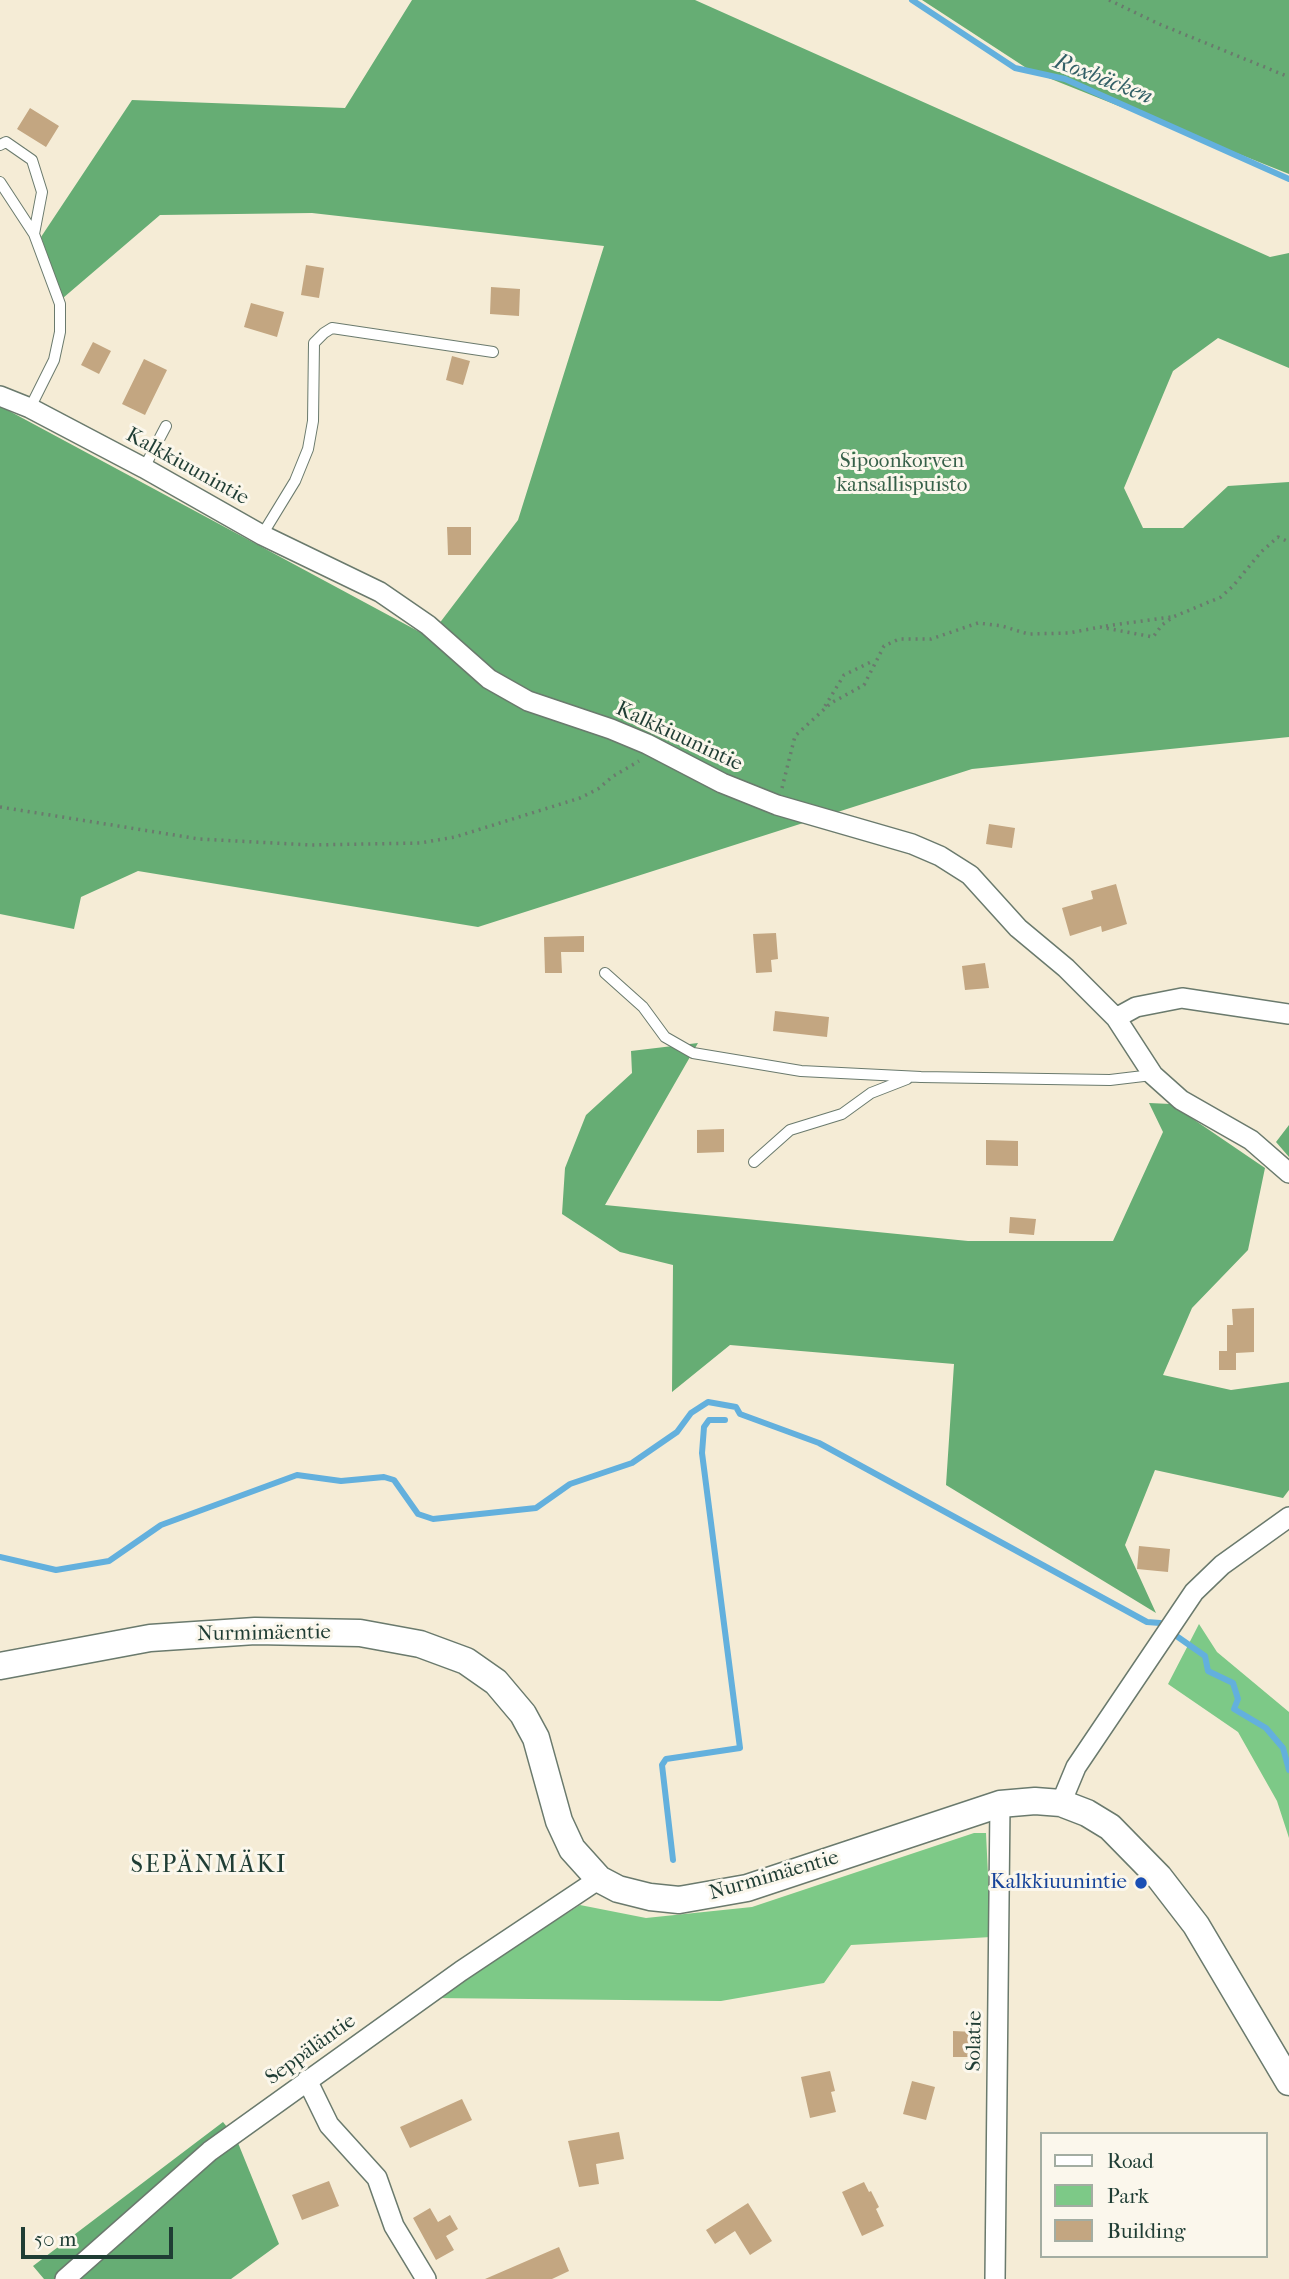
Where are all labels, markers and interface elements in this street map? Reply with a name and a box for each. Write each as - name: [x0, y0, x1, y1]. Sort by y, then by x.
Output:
- water label: Roxbäcken: [1050, 49, 1156, 111]
- street label: Kalkkiuunintie: [121, 423, 253, 511]
- park label: Sipoonkorven kansallispuisto: [837, 449, 967, 499]
- street label: Kalkkiuunintie: [612, 697, 746, 777]
- street label: Nurmimäentie: [197, 1620, 331, 1648]
- street label: Nurmimäentie: [706, 1845, 842, 1907]
- district label: SEPÄNMÄKI: [132, 1852, 286, 1880]
- place label: Kalkkiuunintie: [990, 1870, 1127, 1896]
- marker: Kalkkiuunintie: [1133, 1875, 1149, 1891]
- street label: Seppäläntie: [261, 2009, 361, 2091]
- street label: Solatie: [962, 2010, 988, 2072]
- legend: [1040, 2132, 1268, 2258]
- text: Road: [1107, 2149, 1154, 2173]
- text: Park: [1107, 2184, 1149, 2208]
- scale bar: [24, 2212, 177, 2256]
- text: Building: [1107, 2219, 1185, 2243]
- text: 50 m: [34, 2227, 77, 2251]

